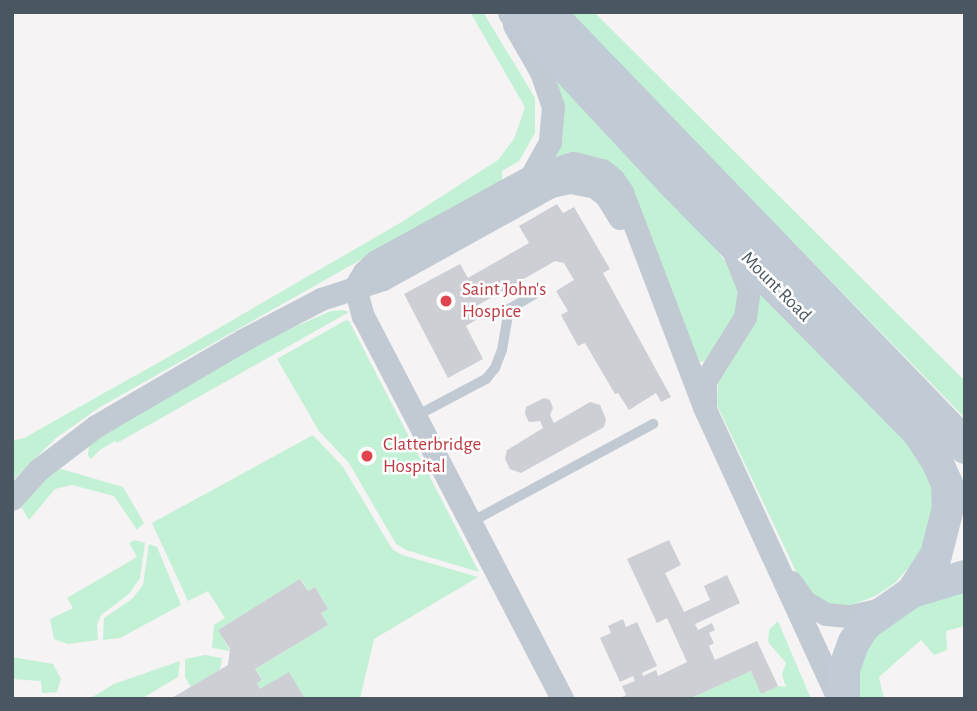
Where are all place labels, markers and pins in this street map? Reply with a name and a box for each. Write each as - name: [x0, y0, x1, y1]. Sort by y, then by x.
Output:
- place label: Saint John's Hospice: [462, 279, 546, 323]
- marker: Saint John's Hospice: [436, 291, 456, 311]
- place label: Clatterbridge Hospital: [383, 434, 481, 478]
- marker: Clatterbridge Hospital: [357, 446, 377, 466]

